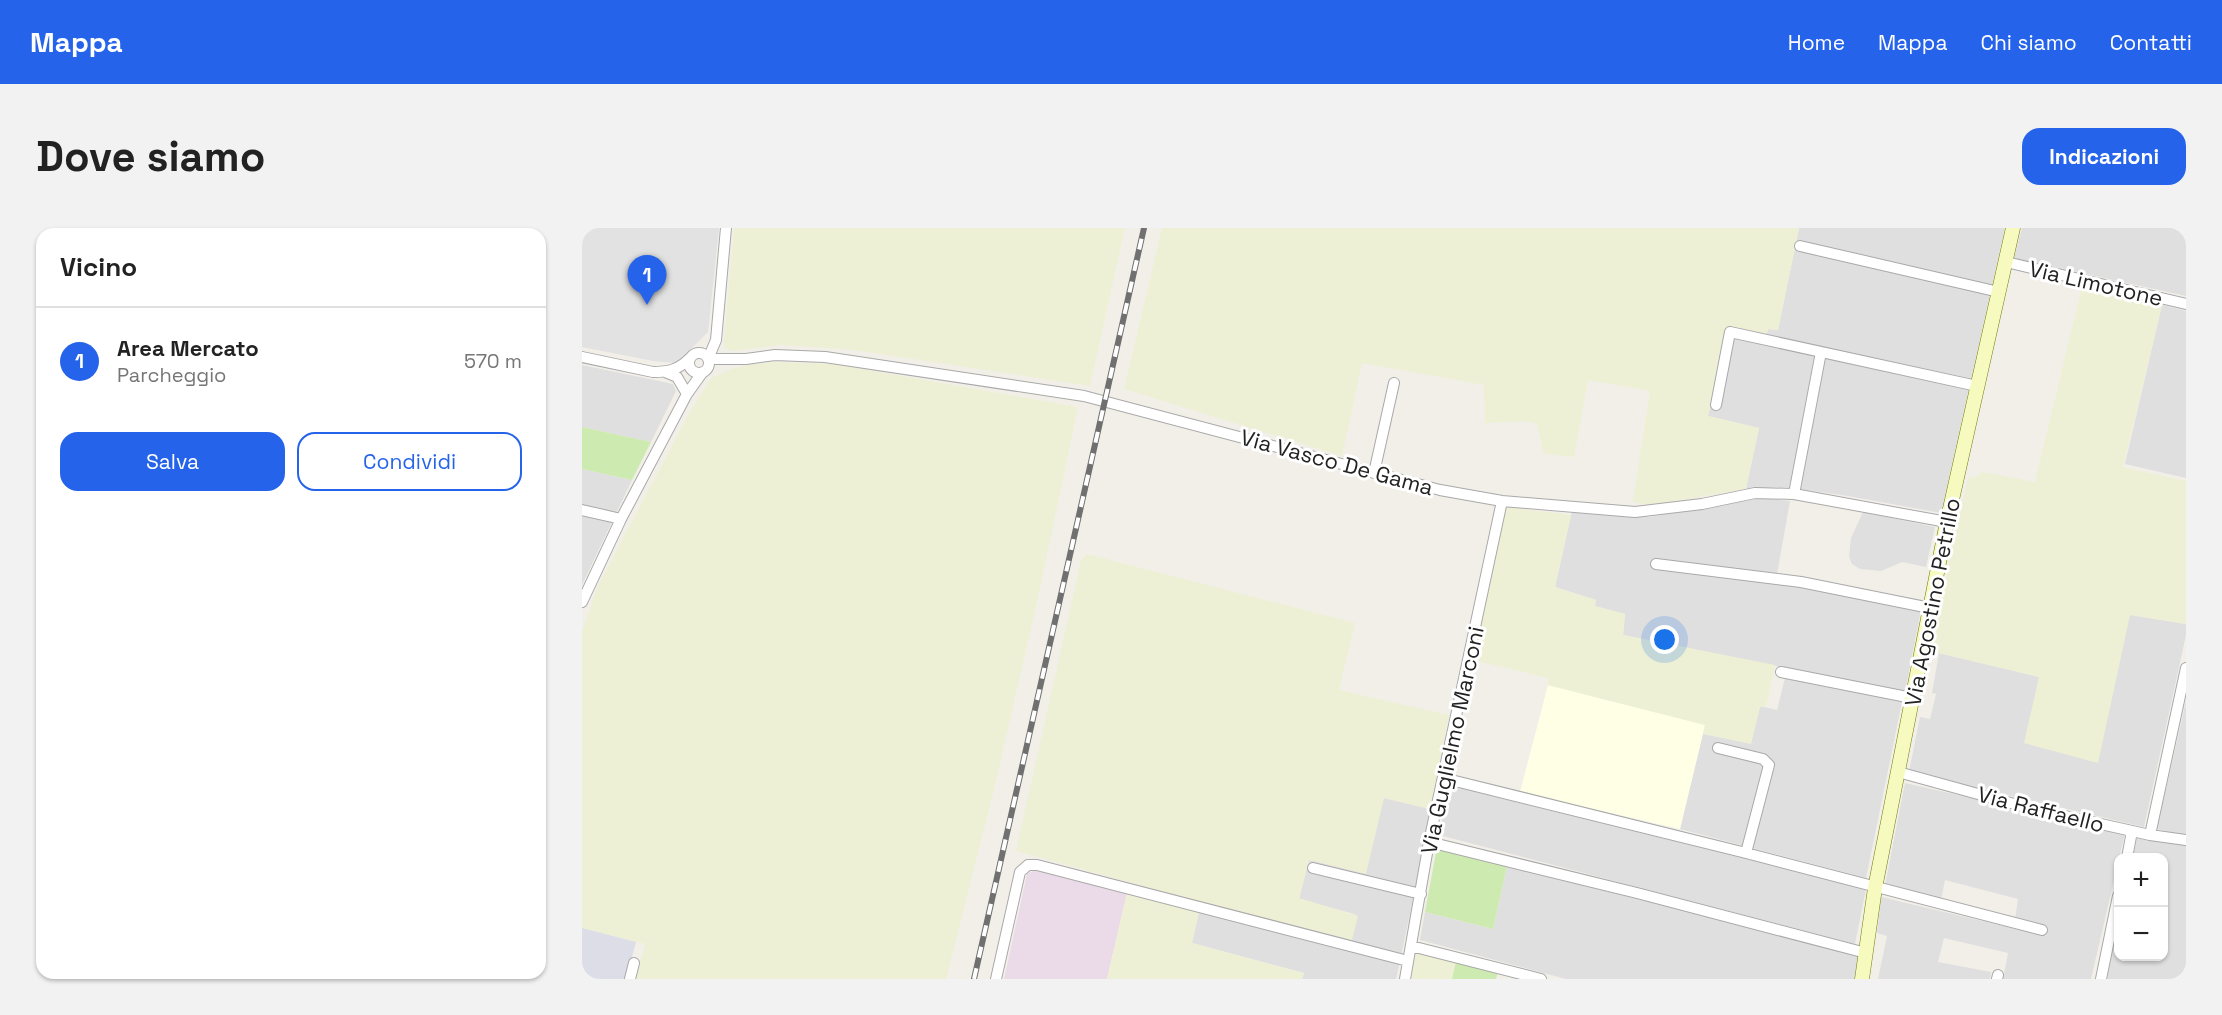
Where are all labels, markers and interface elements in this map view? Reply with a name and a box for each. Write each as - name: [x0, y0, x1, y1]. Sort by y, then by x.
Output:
- text: Mappa: [30, 24, 123, 60]
- text: Home: [1788, 29, 1845, 56]
- text: Mappa: [1878, 29, 1947, 56]
- text: Chi siamo: [1980, 29, 2077, 56]
- text: Contatti: [2110, 29, 2192, 56]
- button: Indicazioni: [2022, 128, 2186, 185]
- text: Dove siamo: [36, 130, 265, 183]
- text: Vicino: [60, 250, 137, 284]
- street label: Via Limotone: [2026, 254, 2166, 312]
- pin: 1: [628, 256, 666, 305]
- text: Area Mercato: [117, 334, 259, 362]
- text: 1: [75, 348, 84, 374]
- text: 570 m: [464, 348, 522, 374]
- text: Parcheggio: [117, 362, 226, 388]
- street label: Via Vasco De Gama: [1238, 423, 1437, 501]
- button: Salva: [60, 432, 285, 491]
- button: Condividi: [297, 432, 522, 491]
- street label: Via Agostino Petrillo: [1898, 495, 1966, 709]
- street label: Via Guglielmo Marconi: [1414, 624, 1490, 856]
- your location: [1650, 625, 1679, 654]
- street label: Via Raffaello: [1975, 780, 2107, 838]
- map controls: [2114, 853, 2168, 961]
- button: +: [2114, 853, 2168, 907]
- button: −: [2114, 907, 2168, 961]

